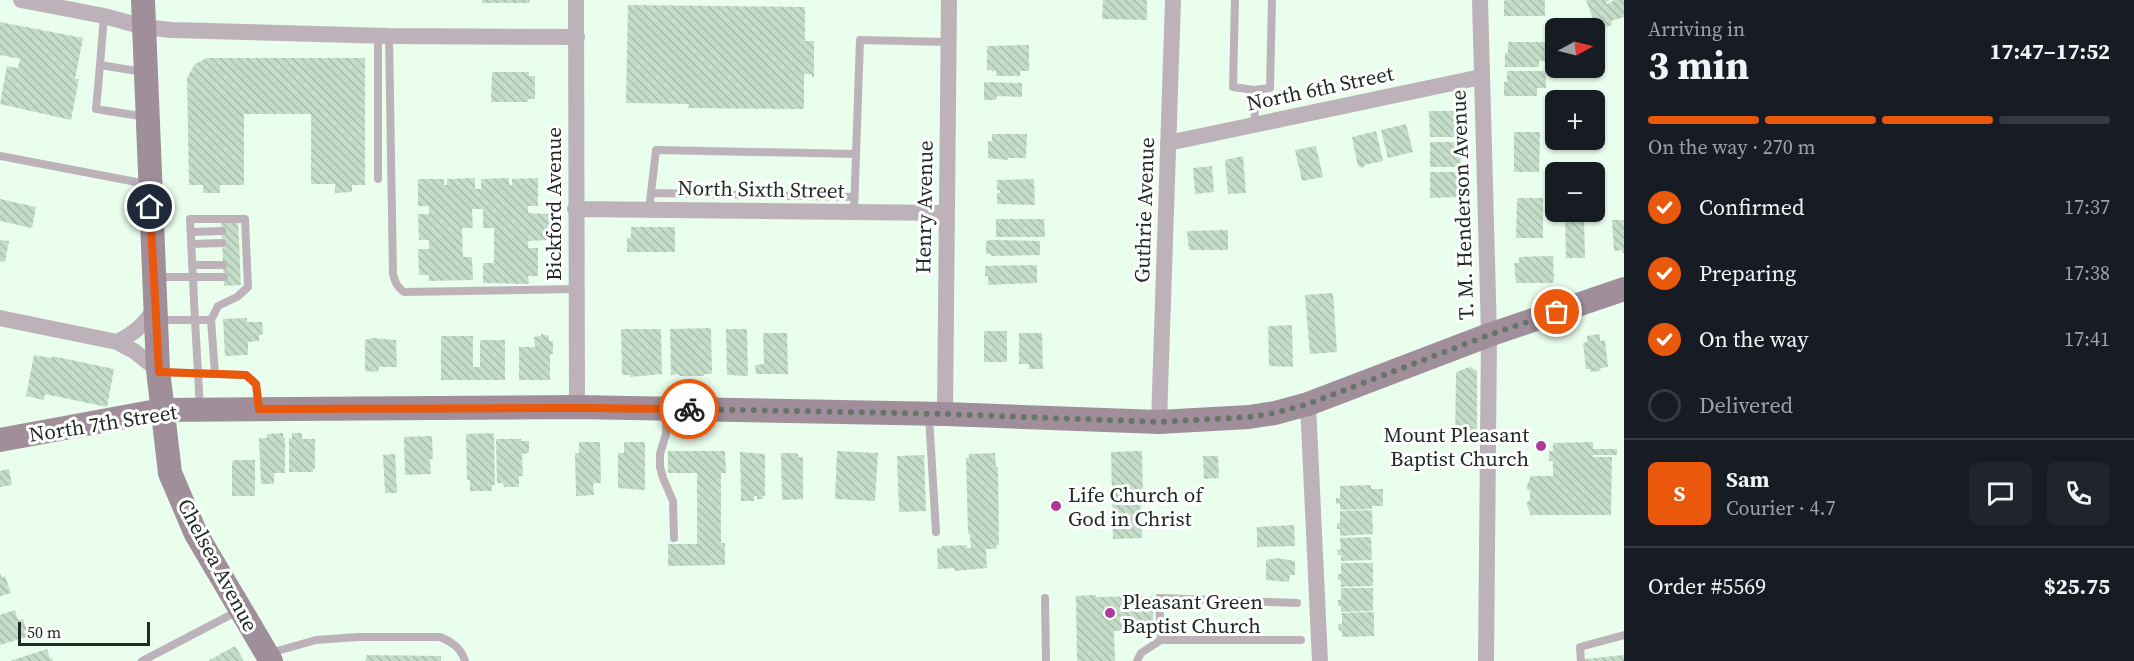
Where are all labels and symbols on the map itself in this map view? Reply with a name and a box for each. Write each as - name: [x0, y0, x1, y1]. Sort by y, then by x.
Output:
- north arrow: [1545, 18, 1605, 78]
- street label: North 6th Street: [1244, 58, 1396, 118]
- street label: T. M. Henderson Avenue: [1443, 89, 1481, 321]
- street label: Bickford Avenue: [539, 127, 568, 281]
- street label: Guthrie Avenue: [1127, 137, 1161, 283]
- street label: Henry Avenue: [908, 140, 940, 274]
- street label: North Sixth Street: [677, 173, 845, 205]
- pin: [124, 181, 175, 232]
- pin: [1531, 286, 1582, 337]
- courier: [659, 379, 719, 439]
- street label: North 7th Street: [27, 397, 179, 449]
- place label: Mount Pleasant Baptist Church: [1384, 420, 1529, 473]
- marker: Mount Pleasant Baptist Church: [1534, 439, 1548, 453]
- place label: Life Church of God in Christ: [1068, 480, 1204, 533]
- street label: Chelsea Avenue: [171, 493, 265, 637]
- marker: Life Church of God in Christ: [1049, 499, 1063, 513]
- place label: Pleasant Green Baptist Church: [1122, 587, 1263, 640]
- marker: Pleasant Green Baptist Church: [1103, 606, 1117, 620]
- scale bar: [18, 619, 150, 646]

